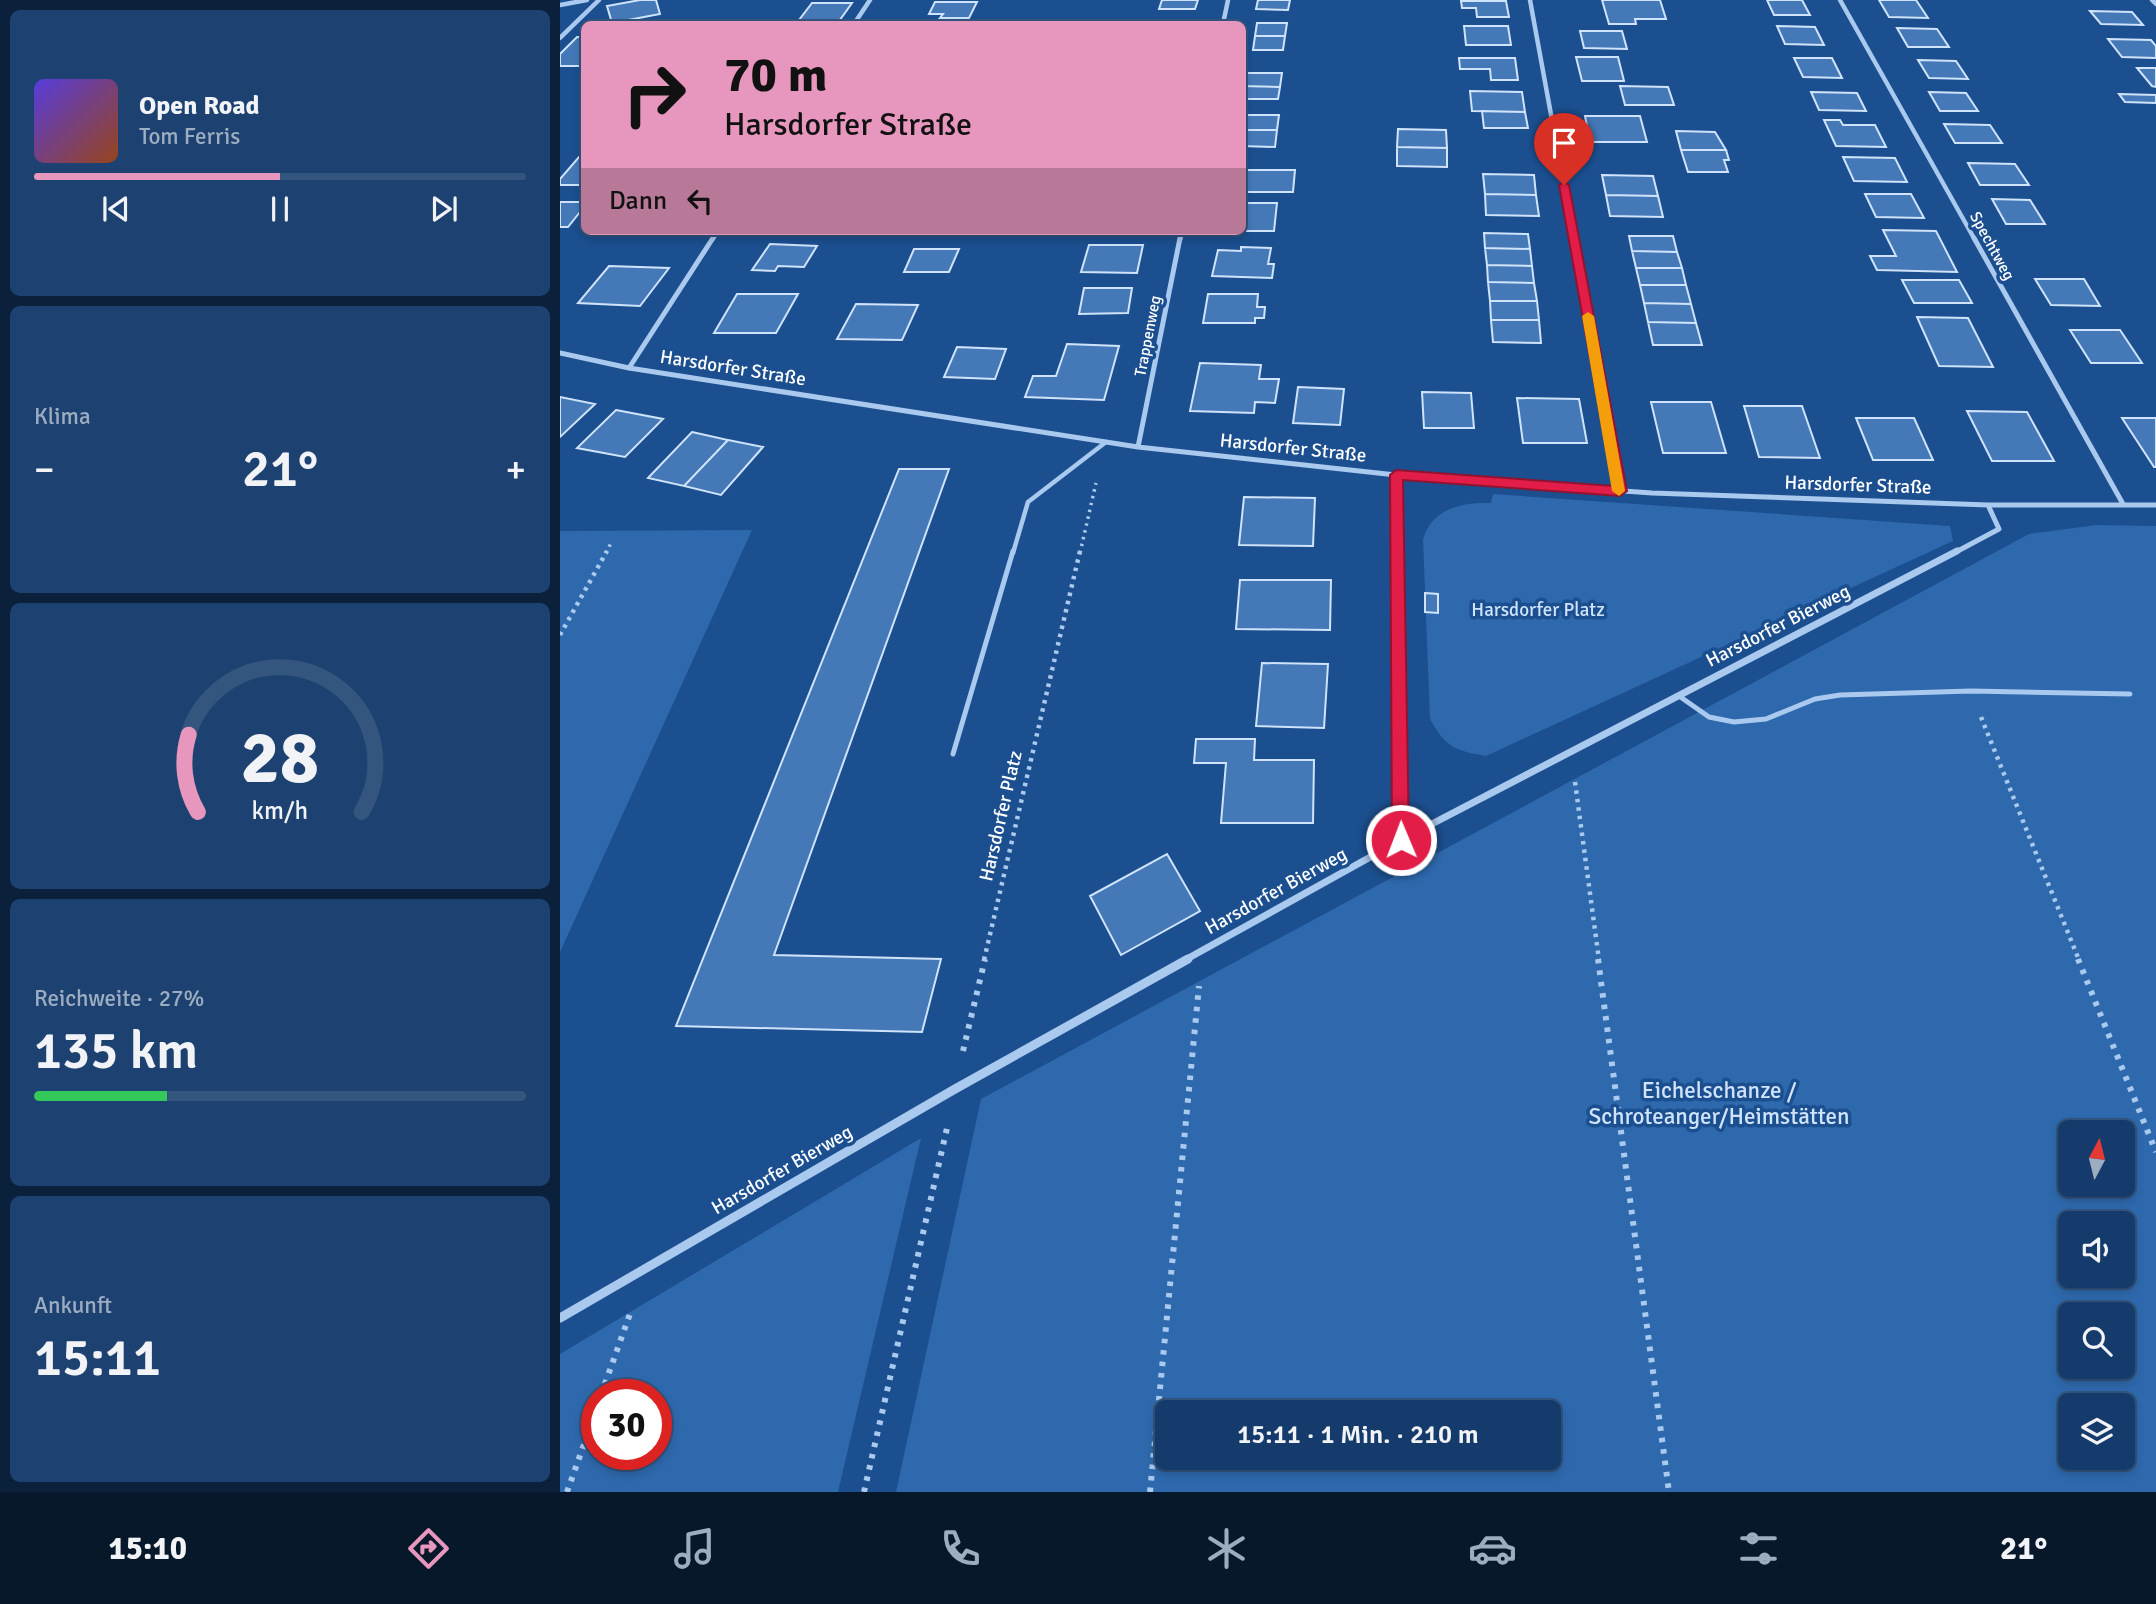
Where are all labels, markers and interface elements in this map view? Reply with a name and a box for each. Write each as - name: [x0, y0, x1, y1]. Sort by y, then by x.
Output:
- text: 70 m: [724, 45, 827, 105]
- icon: right: [609, 49, 700, 140]
- text: Open Road: [139, 90, 260, 122]
- text: Harsdorfer Straße: [724, 105, 972, 144]
- pin: [1534, 113, 1594, 185]
- text: Tom Ferris: [139, 122, 240, 151]
- icon: arrive: [1545, 124, 1583, 162]
- icon: left: [681, 182, 719, 220]
- text: Dann: [609, 185, 667, 217]
- icon: previous: [97, 190, 135, 228]
- icon: pause: [261, 190, 299, 228]
- icon: next: [425, 190, 463, 228]
- street label: Spechtweg: [1965, 208, 2019, 284]
- street label: Trappenweg: [1130, 294, 1166, 378]
- street label: Harsdorfer Straße: [658, 345, 808, 391]
- text: Klima: [34, 402, 91, 431]
- street label: Harsdorfer Straße: [1219, 428, 1367, 468]
- text: 21°: [242, 437, 318, 501]
- text: −: [34, 446, 55, 493]
- text: +: [505, 446, 526, 493]
- street label: Harsdorfer Straße: [1784, 470, 1932, 500]
- street label: Harsdorfer Bierweg: [1702, 579, 1854, 673]
- park label: Harsdorfer Platz: [1471, 598, 1605, 622]
- text: 28: [241, 714, 319, 803]
- street label: Harsdorfer Platz: [974, 748, 1028, 884]
- text: km/h: [252, 795, 308, 826]
- position arrow: [1364, 803, 1438, 877]
- street label: Harsdorfer Bierweg: [1201, 842, 1351, 940]
- text: Reichweite · 27%: [34, 984, 204, 1013]
- text: 135 km: [34, 1019, 198, 1083]
- park label: Eichelschanze / Schroteanger/Heimstätten: [1588, 1076, 1850, 1131]
- street label: Harsdorfer Bierweg: [707, 1120, 857, 1220]
- north arrow: [2058, 1120, 2135, 1197]
- map controls: [2058, 1120, 2135, 1470]
- button: sound: [2058, 1211, 2135, 1288]
- text: Ankunft: [34, 1291, 112, 1320]
- button: search: [2058, 1302, 2135, 1379]
- text: 15:11: [34, 1326, 161, 1390]
- speed limit sign: 30: [581, 1379, 672, 1470]
- button: layers: [2058, 1393, 2135, 1470]
- text: 15:11 · 1 Min. · 210 m: [1237, 1419, 1479, 1451]
- icon: directions: [404, 1524, 453, 1573]
- icon: music: [670, 1524, 719, 1573]
- icon: phone: [936, 1524, 985, 1573]
- icon: climate: [1202, 1524, 1251, 1573]
- icon: car: [1468, 1524, 1517, 1573]
- icon: filters: [1734, 1524, 1783, 1573]
- text: 15:10: [109, 1529, 187, 1568]
- text: 21°: [2000, 1529, 2047, 1568]

